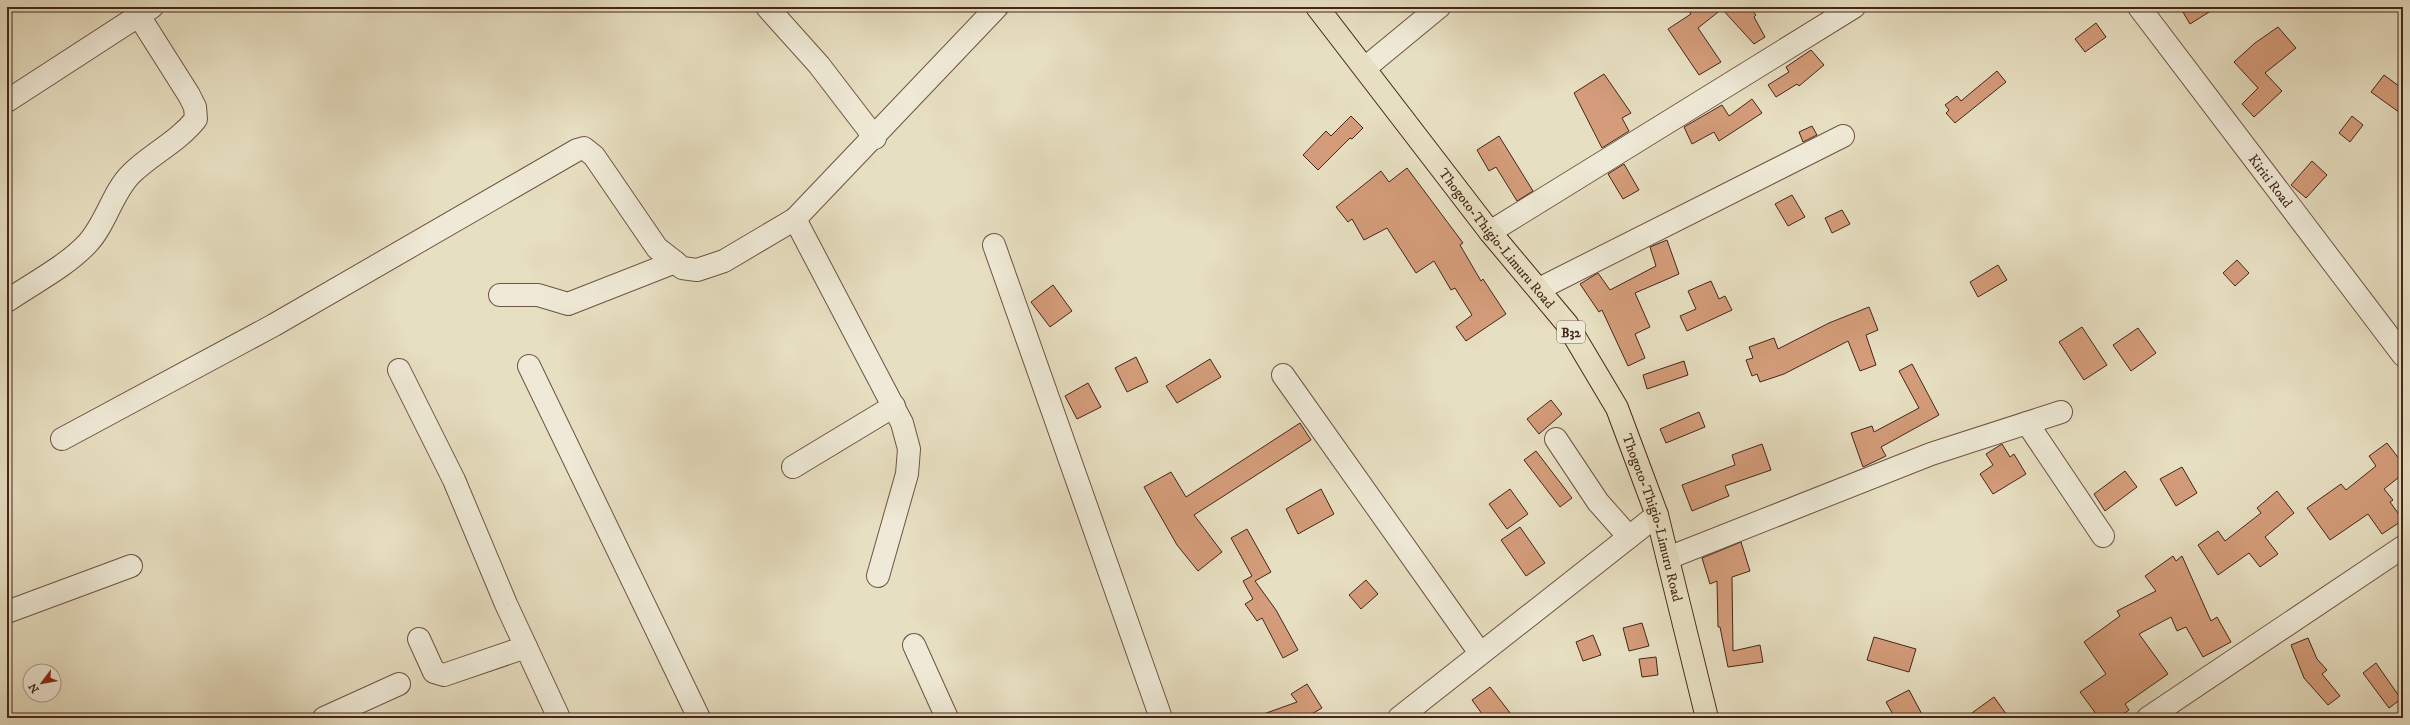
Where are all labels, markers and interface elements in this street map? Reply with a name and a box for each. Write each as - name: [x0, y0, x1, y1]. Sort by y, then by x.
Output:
- street label: Kiriti Road: [2244, 151, 2296, 212]
- street label: Thogoto-Thigio-Limuru Road: [1434, 165, 1558, 312]
- road number: B32: [1557, 321, 1585, 343]
- street label: Thogoto-Thigio-Limuru Road: [1617, 431, 1686, 603]
- north arrow: [22, 663, 62, 703]
- text: N: [26, 680, 43, 695]

